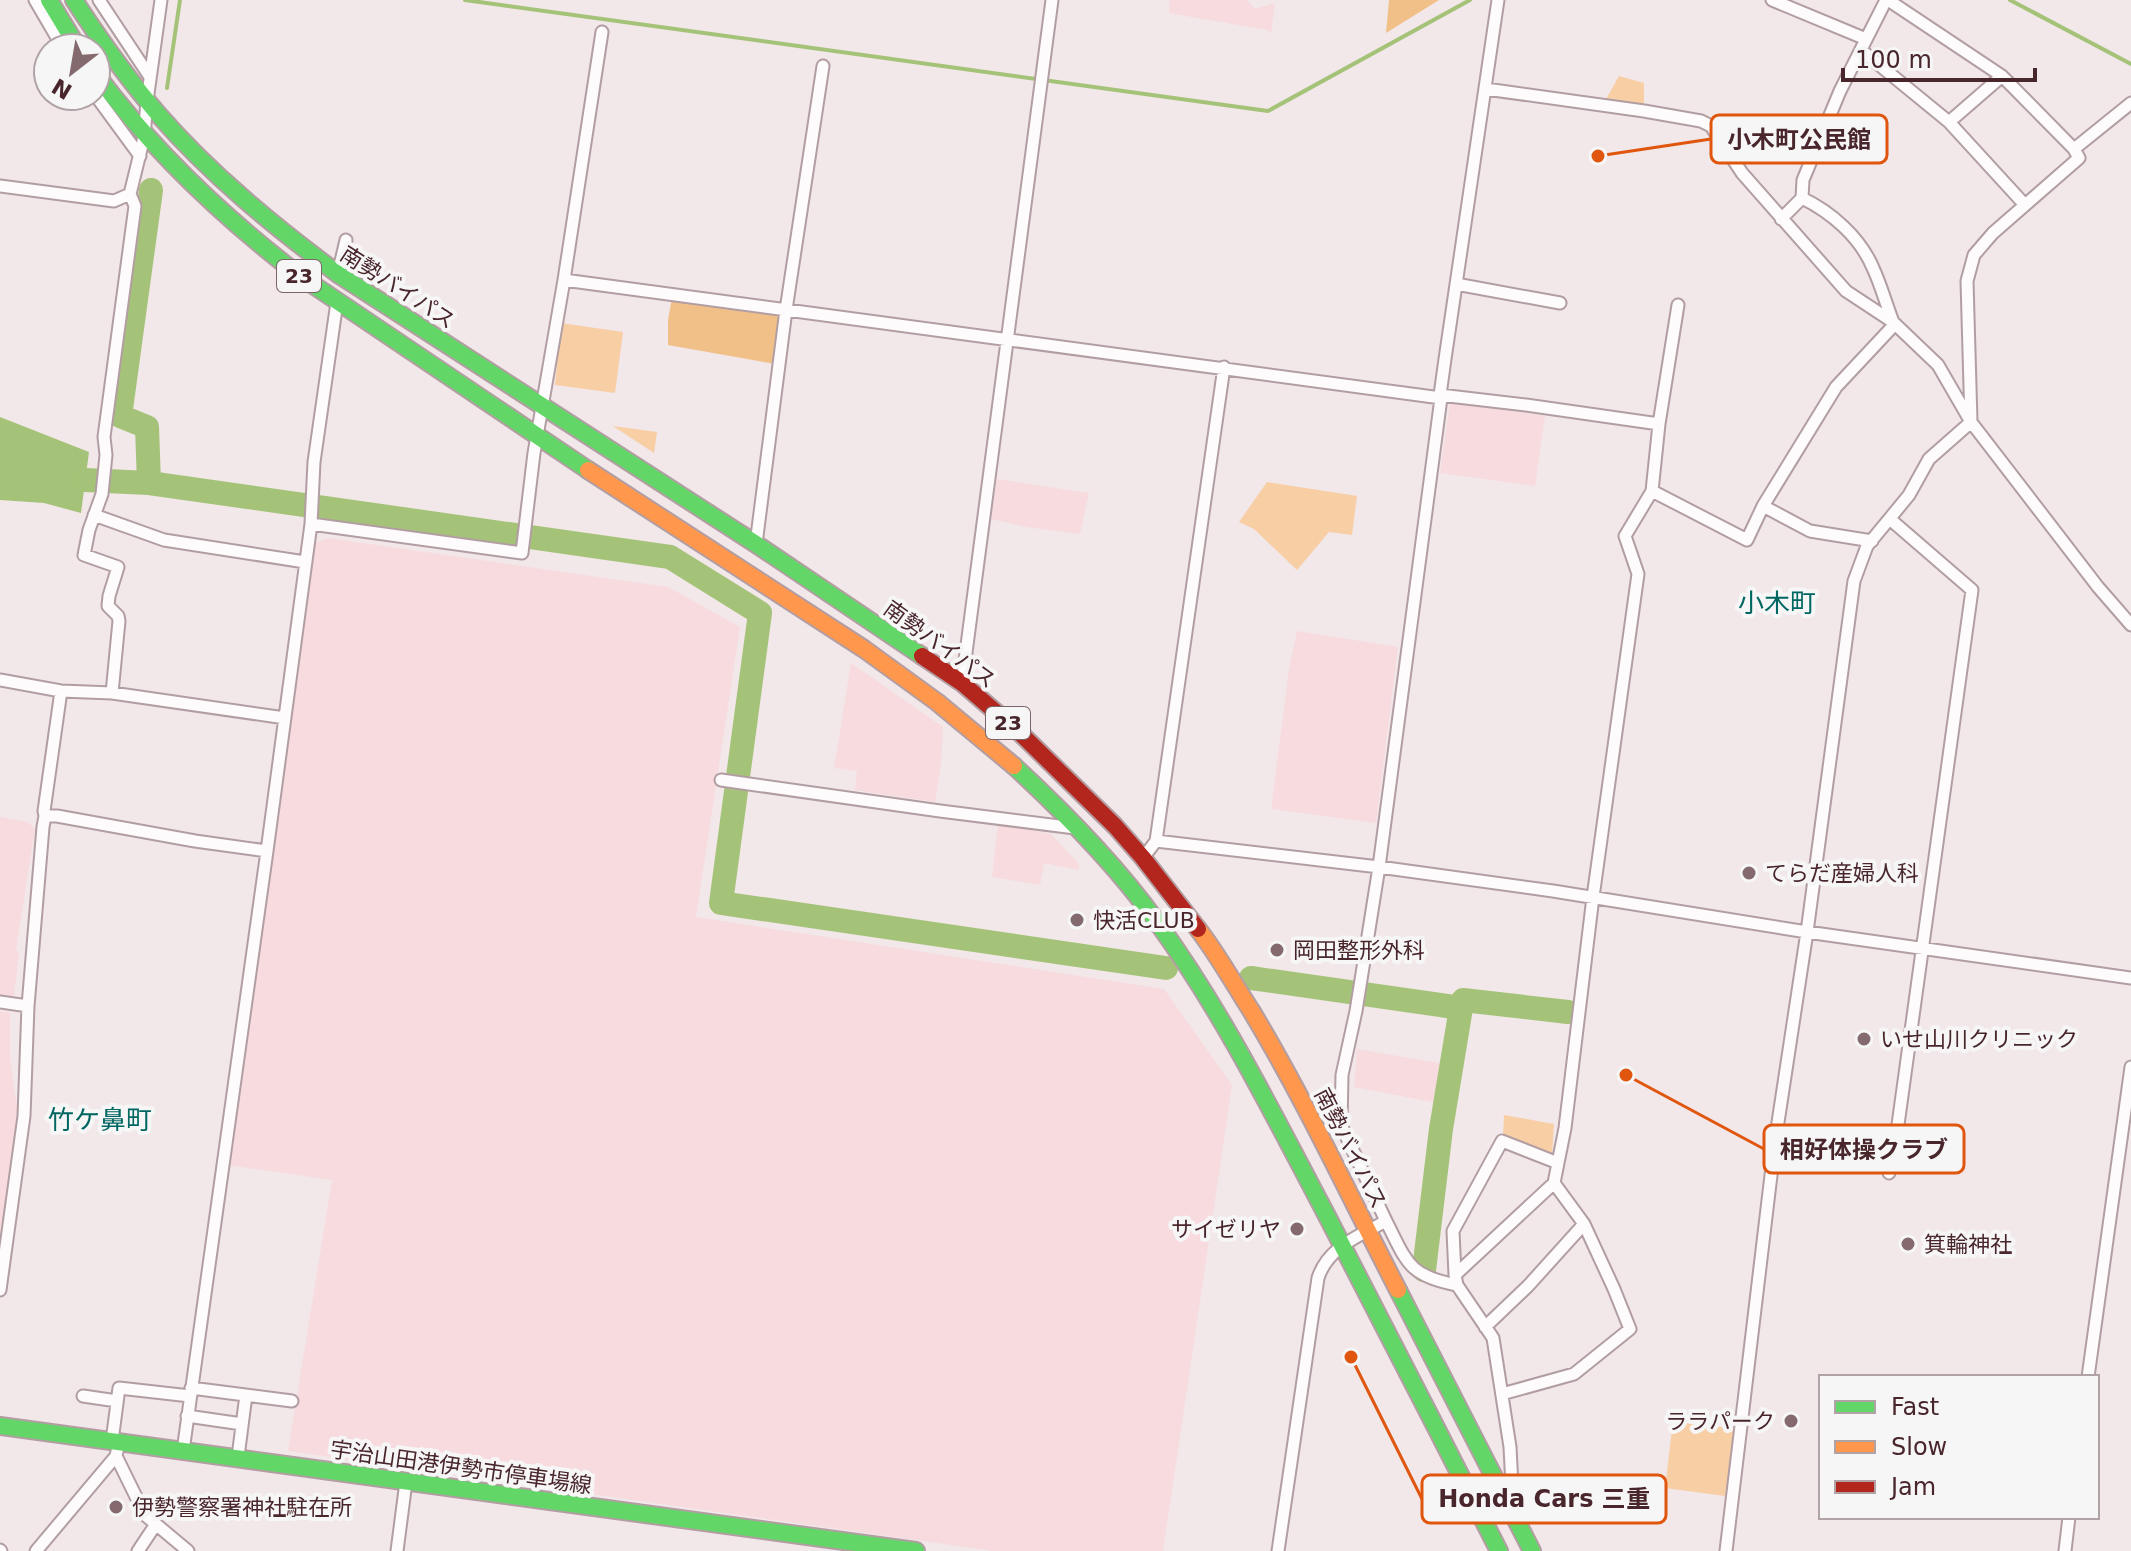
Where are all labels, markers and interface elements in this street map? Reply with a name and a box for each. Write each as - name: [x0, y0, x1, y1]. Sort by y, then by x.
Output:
- north arrow: [32, 32, 112, 112]
- scale bar: [1843, 32, 2035, 82]
- text: 100 m: [1855, 46, 1932, 74]
- text: N: [48, 73, 76, 104]
- callout: 小木町公民館: [1711, 115, 1887, 163]
- text: 小木町公民館: [1727, 126, 1871, 154]
- street label: 南勢バイパス: [336, 241, 460, 334]
- road number: 23: [277, 260, 321, 292]
- district label: 小木町: [1738, 588, 1816, 618]
- street label: 南勢バイパス: [879, 596, 1000, 693]
- road number: 23: [986, 707, 1030, 739]
- place label: てらだ産婦人科: [1765, 861, 1919, 886]
- marker: てらだ産婦人科: [1740, 864, 1758, 882]
- place label: 快活CLUB: [1093, 908, 1195, 933]
- marker: 快活CLUB: [1068, 911, 1086, 929]
- place label: 岡田整形外科: [1293, 938, 1425, 963]
- marker: 岡田整形外科: [1268, 941, 1286, 959]
- place label: いせ山川クリニック: [1880, 1027, 2078, 1052]
- marker: いせ山川クリニック: [1855, 1030, 1873, 1048]
- street label: 南勢バイパス: [1310, 1084, 1392, 1213]
- district label: 竹ケ鼻町: [48, 1105, 152, 1135]
- callout: 相好体操クラブ: [1764, 1125, 1964, 1173]
- text: 相好体操クラブ: [1780, 1136, 1948, 1164]
- place label: サイゼリヤ: [1171, 1217, 1281, 1242]
- marker: サイゼリヤ: [1288, 1220, 1306, 1238]
- place label: 箕輪神社: [1924, 1232, 2012, 1257]
- marker: 箕輪神社: [1899, 1235, 1917, 1253]
- legend: [1819, 1375, 2099, 1519]
- text: Fast: [1891, 1393, 1939, 1421]
- place label: ララパーク: [1665, 1409, 1775, 1434]
- marker: ララパーク: [1782, 1412, 1800, 1430]
- text: Slow: [1891, 1433, 1947, 1461]
- street label: 宇治山田港伊勢市停車場線: [328, 1437, 593, 1498]
- text: Jam: [1889, 1473, 1936, 1501]
- callout: Honda Cars 三重: [1422, 1475, 1666, 1523]
- text: Honda Cars 三重: [1438, 1485, 1650, 1513]
- place label: 伊勢警察署神社駐在所: [132, 1495, 352, 1520]
- marker: 伊勢警察署神社駐在所: [107, 1498, 125, 1516]

